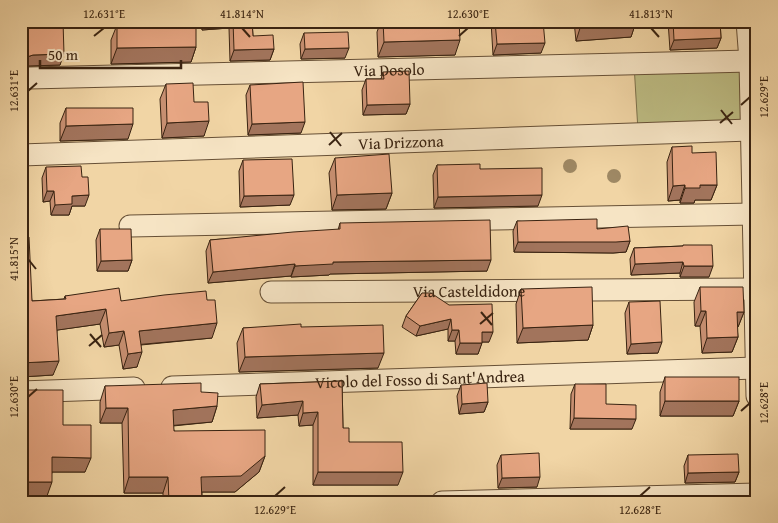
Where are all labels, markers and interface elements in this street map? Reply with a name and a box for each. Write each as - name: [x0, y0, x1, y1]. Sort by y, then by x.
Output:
- text: 12.631°E: [83, 5, 125, 22]
- text: 41.814°N: [220, 5, 264, 22]
- text: 12.630°E: [447, 5, 489, 22]
- text: 41.813°N: [629, 5, 673, 22]
- scale bar: [40, 38, 181, 70]
- text: 50 m: [48, 44, 79, 65]
- street label: Via Dosolo: [353, 57, 425, 82]
- text: 12.631°E: [5, 70, 22, 112]
- text: 12.629°E: [755, 76, 772, 118]
- street label: Via Drizzona: [358, 129, 444, 155]
- text: 41.815°N: [5, 237, 22, 281]
- street label: Via Casteldidone: [413, 278, 525, 303]
- street label: Vicolo del Fosso di Sant'Andrea: [315, 364, 526, 394]
- text: 12.630°E: [5, 376, 22, 418]
- text: 12.628°E: [755, 382, 772, 424]
- text: 12.629°E: [254, 501, 296, 518]
- text: 12.628°E: [619, 501, 661, 518]

